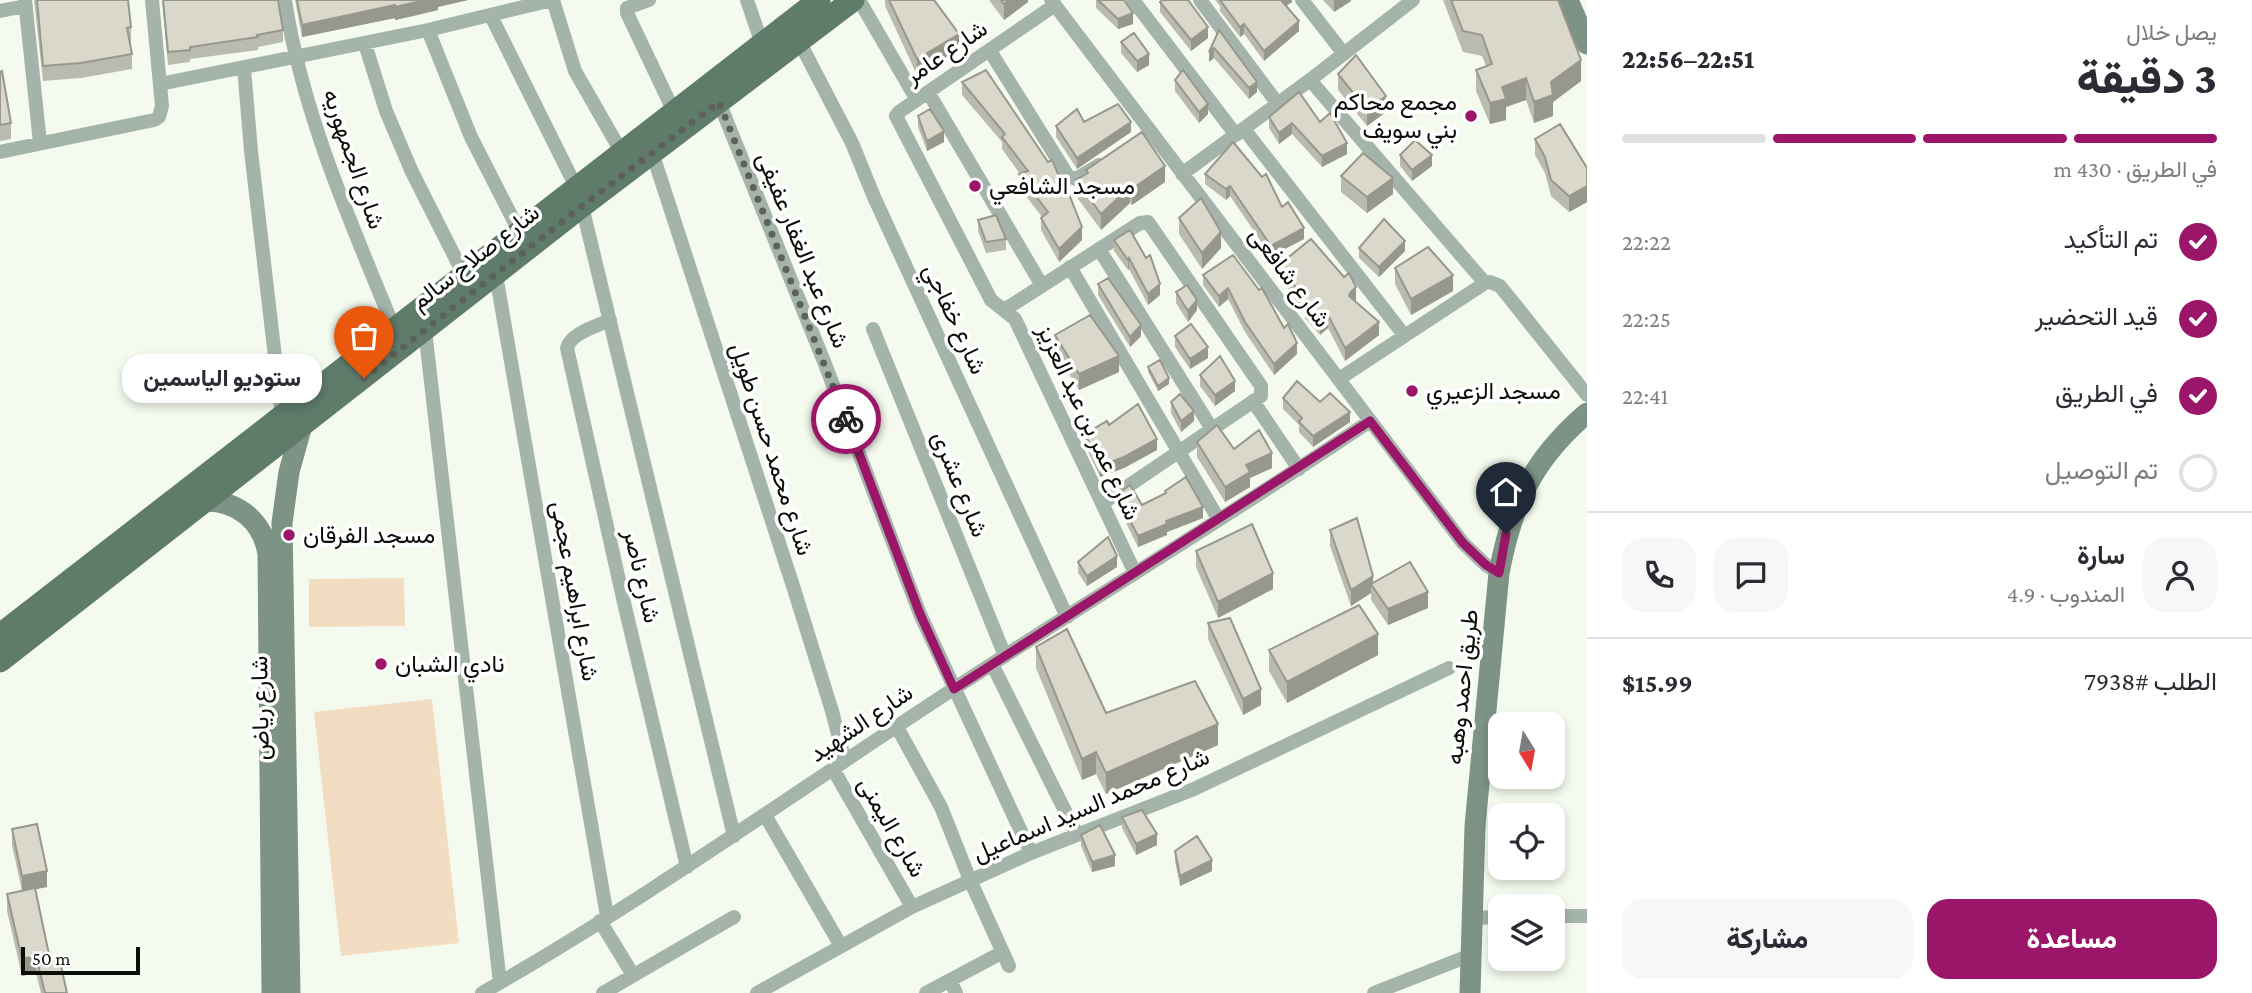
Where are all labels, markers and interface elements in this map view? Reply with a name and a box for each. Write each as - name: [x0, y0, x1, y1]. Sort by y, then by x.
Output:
- street label: شارع عامر: [899, 14, 994, 92]
- text: يصل خلال: [2126, 19, 2217, 45]
- text: 22:51–22:56: [1622, 45, 1754, 74]
- text: 3 دقيقة: [2076, 52, 2217, 103]
- street label: شارع الجمهوريه: [315, 85, 391, 233]
- place label: مجمع محاكم بني سويف: [1334, 88, 1457, 149]
- marker: مجمع محاكم بني سويف: [1463, 108, 1479, 124]
- street label: شارع عبد الغفار عفيفى: [749, 148, 855, 353]
- text: في الطريق · 430 m: [2054, 156, 2217, 182]
- place label: مسجد الشافعي: [989, 172, 1135, 205]
- marker: مسجد الشافعي: [967, 178, 983, 194]
- street label: شارع صلاح سالم: [405, 198, 546, 317]
- street label: شارع شافعى: [1242, 221, 1337, 334]
- icon: check: [2179, 223, 2217, 261]
- text: تم التأكيد: [2064, 225, 2158, 254]
- text: 22:22: [1622, 229, 1671, 255]
- street label: شارع خفاجي: [913, 259, 993, 381]
- icon: check: [2179, 300, 2217, 338]
- text: قيد التحضير: [2035, 302, 2158, 331]
- pin: [334, 306, 394, 378]
- text: 22:25: [1622, 306, 1671, 332]
- icon: bag: [345, 317, 383, 355]
- street label: شارع عمر بن عبد العزيز: [1029, 319, 1147, 525]
- street label: شارع محمد حسن طويل: [723, 339, 820, 559]
- callout: ستوديو الياسمين: [122, 354, 322, 402]
- text: ستوديو الياسمين: [143, 365, 301, 391]
- place label: مسجد الزعيري: [1426, 377, 1561, 410]
- icon: check: [2179, 377, 2217, 415]
- text: في الطريق: [2055, 379, 2158, 408]
- marker: مسجد الزعيري: [1404, 383, 1420, 399]
- text: 22:41: [1622, 383, 1668, 409]
- courier: [811, 384, 881, 454]
- icon: bike: [827, 400, 865, 438]
- street label: شارع عشرى: [924, 427, 994, 542]
- text: تم التوصيل: [2045, 456, 2158, 485]
- pin: [1476, 462, 1536, 534]
- icon: home: [1487, 473, 1525, 511]
- street label: شارع ابراهيم عجمى: [543, 499, 605, 684]
- place label: مسجد الفرقان: [303, 521, 435, 550]
- street label: شارع ناصر: [615, 525, 666, 626]
- marker: مسجد الفرقان: [281, 527, 297, 543]
- button: phone: [1622, 538, 1696, 612]
- button: chat: [1714, 538, 1788, 612]
- button: person: [2143, 538, 2217, 612]
- text: سارة: [2077, 541, 2125, 570]
- text: المندوب · 4.9: [2007, 581, 2125, 607]
- street label: طريق احمد وهبه: [1440, 608, 1485, 766]
- place label: نادي الشبان: [395, 650, 505, 683]
- street label: شارع رياض: [245, 655, 277, 761]
- marker: نادي الشبان: [373, 656, 389, 672]
- text: الطلب #7938: [2084, 667, 2217, 696]
- text: $15.99: [1622, 669, 1693, 698]
- street label: شارع الشهيد: [804, 678, 919, 770]
- north arrow: [1488, 712, 1564, 789]
- map controls: [1488, 712, 1565, 971]
- street label: شارع محمد السيد اسماعيل: [968, 742, 1214, 869]
- street label: شارع اليمنى: [850, 772, 932, 883]
- button: locate: [1488, 803, 1565, 880]
- button: layers: [1488, 894, 1565, 971]
- button: مشاركة: [1622, 899, 1913, 979]
- button: مساعدة: [1927, 899, 2217, 979]
- scale bar: [21, 944, 140, 976]
- text: 50 m: [32, 948, 71, 969]

